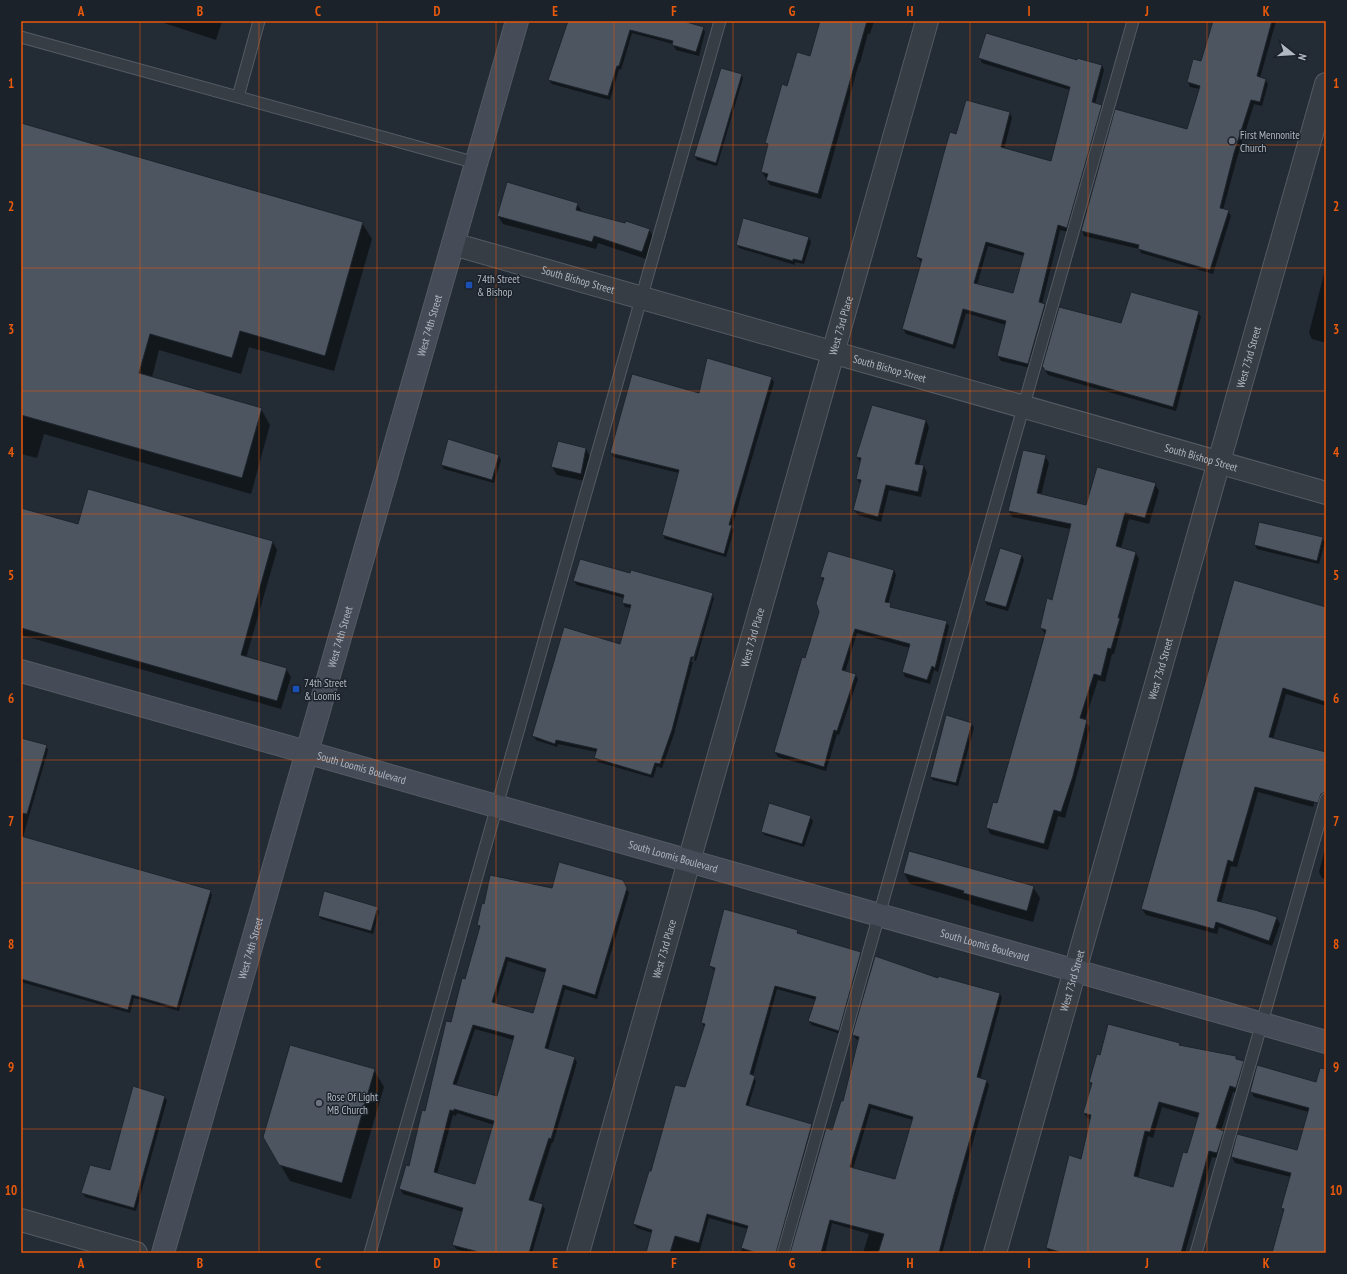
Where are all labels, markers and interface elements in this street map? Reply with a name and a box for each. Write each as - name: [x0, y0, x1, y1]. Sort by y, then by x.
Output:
- text: A: [77, 3, 85, 20]
- text: B: [197, 3, 203, 20]
- text: C: [315, 3, 321, 20]
- text: D: [434, 3, 441, 20]
- text: E: [552, 3, 558, 20]
- text: F: [671, 3, 677, 20]
- text: G: [789, 3, 796, 20]
- text: H: [907, 3, 914, 20]
- text: I: [1027, 3, 1031, 20]
- text: J: [1144, 3, 1149, 20]
- text: K: [1263, 3, 1270, 20]
- north arrow: [1273, 34, 1313, 74]
- text: N: [1295, 52, 1310, 62]
- text: 1: [8, 75, 14, 92]
- text: 1: [1333, 75, 1339, 92]
- place label: First Mennonite Church: [1240, 128, 1300, 155]
- marker: First Mennonite Church: [1227, 136, 1237, 146]
- text: 2: [8, 198, 14, 215]
- text: 2: [1333, 198, 1339, 215]
- street label: South Bishop Street: [540, 263, 616, 297]
- place label: 74th Street & Bishop: [477, 272, 520, 299]
- marker: 74th Street & Bishop: [464, 280, 474, 290]
- street label: West 74th Street: [414, 293, 445, 358]
- street label: West 73rd Place: [826, 294, 856, 357]
- text: 3: [8, 321, 14, 338]
- text: 3: [1333, 321, 1339, 338]
- street label: West 73rd Street: [1233, 325, 1264, 390]
- street label: South Bishop Street: [851, 351, 928, 386]
- street label: South Bishop Street: [1163, 440, 1239, 474]
- text: 4: [8, 444, 15, 461]
- text: 4: [1333, 444, 1340, 461]
- text: 5: [8, 567, 14, 584]
- text: 5: [1333, 567, 1339, 584]
- street label: West 74th Street: [325, 604, 356, 669]
- street label: West 73rd Place: [737, 606, 768, 668]
- street label: West 73rd Street: [1145, 637, 1176, 701]
- place label: 74th Street & Loomis: [304, 676, 347, 703]
- marker: 74th Street & Loomis: [291, 684, 301, 694]
- text: 6: [8, 690, 14, 707]
- text: 6: [1333, 690, 1339, 707]
- street label: South Loomis Boulevard: [315, 749, 408, 787]
- text: 7: [8, 813, 14, 830]
- text: 7: [1333, 813, 1339, 830]
- street label: South Loomis Boulevard: [627, 837, 719, 876]
- street label: West 74th Street: [235, 916, 266, 981]
- street label: West 73rd Place: [649, 917, 679, 980]
- street label: South Loomis Boulevard: [939, 926, 1031, 964]
- text: 8: [8, 936, 14, 953]
- text: 8: [1333, 936, 1339, 953]
- street label: West 73rd Street: [1057, 948, 1087, 1013]
- text: 9: [8, 1059, 14, 1076]
- text: 9: [1333, 1059, 1339, 1076]
- place label: Rose Of Light MB Church: [327, 1090, 378, 1117]
- marker: Rose Of Light MB Church: [314, 1098, 324, 1108]
- text: 10: [5, 1182, 17, 1199]
- text: 10: [1330, 1182, 1342, 1199]
- text: A: [77, 1255, 85, 1272]
- text: B: [197, 1255, 203, 1272]
- text: C: [315, 1255, 321, 1272]
- text: D: [434, 1255, 441, 1272]
- text: E: [552, 1255, 558, 1272]
- text: F: [671, 1255, 677, 1272]
- text: G: [789, 1255, 796, 1272]
- text: H: [907, 1255, 914, 1272]
- text: I: [1027, 1255, 1031, 1272]
- text: J: [1144, 1255, 1149, 1272]
- text: K: [1263, 1255, 1270, 1272]

